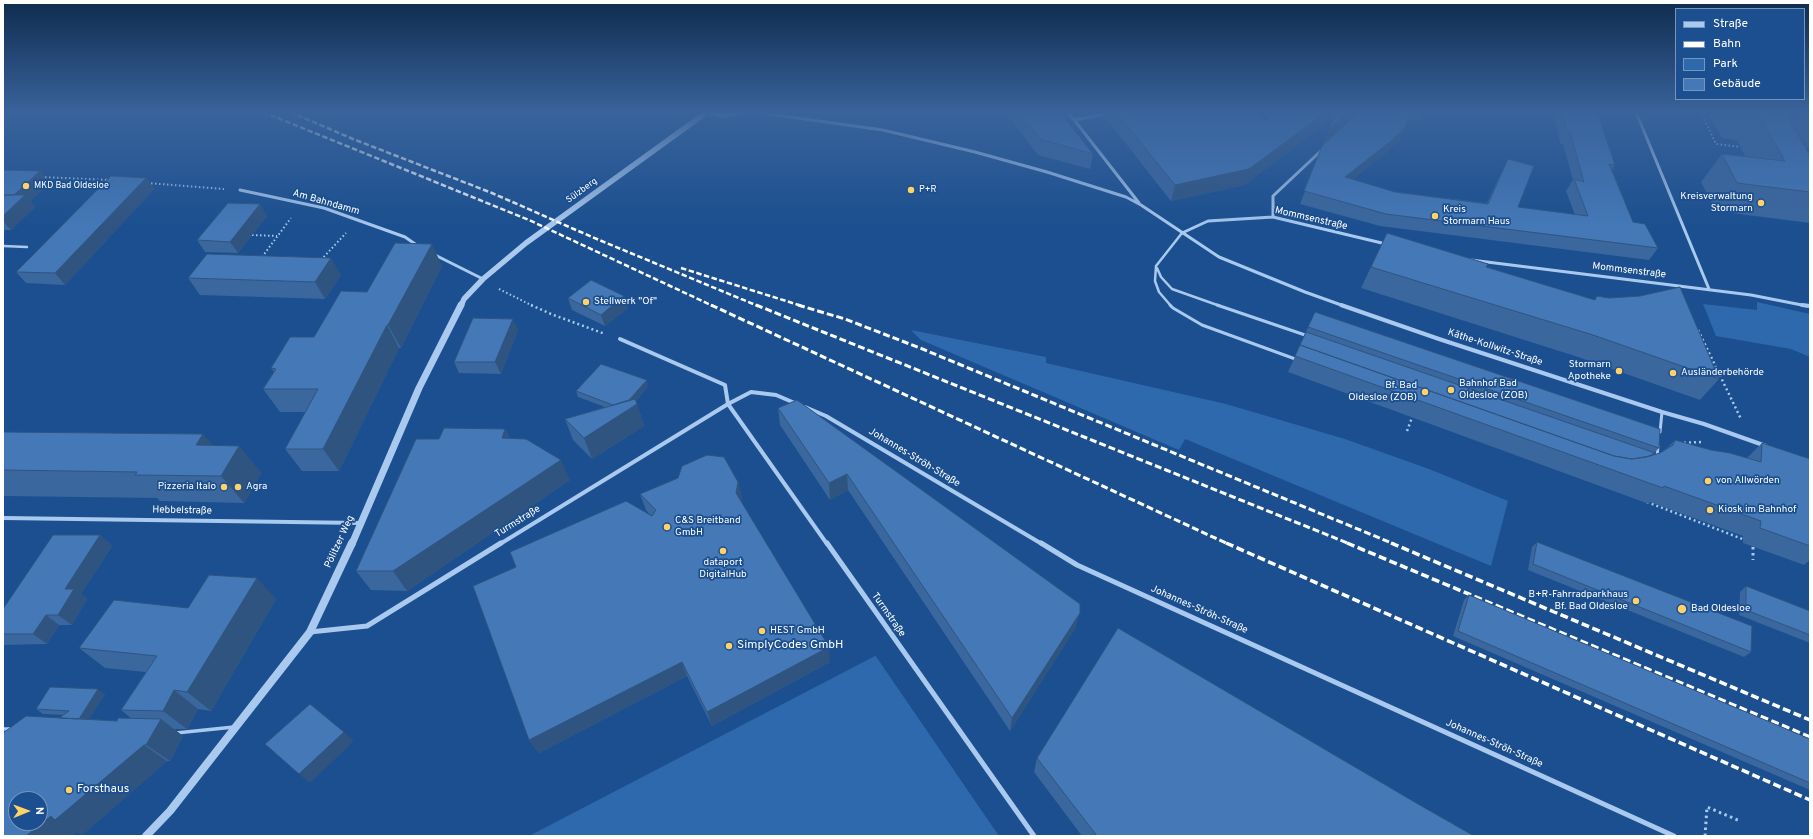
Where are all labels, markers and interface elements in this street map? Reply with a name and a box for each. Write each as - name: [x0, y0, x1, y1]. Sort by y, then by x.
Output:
- legend: [1675, 8, 1805, 100]
- text: Straße: [1713, 16, 1748, 32]
- text: Bahn: [1713, 36, 1741, 52]
- text: Park: [1713, 56, 1738, 72]
- text: Gebäude: [1713, 76, 1761, 92]
- street label: Sülzberg: [564, 176, 600, 206]
- marker: MKD Bad Oldesloe: [21, 181, 31, 191]
- place label: MKD Bad Oldesloe: [34, 181, 109, 191]
- marker: P+R: [906, 185, 916, 195]
- place label: P+R: [919, 185, 936, 195]
- street label: Am Bahndamm: [291, 188, 361, 218]
- place label: Kreisverwaltung Stormarn: [1680, 191, 1753, 214]
- marker: Kreisverwaltung Stormarn: [1756, 198, 1766, 208]
- place label: Kreis Stormarn Haus: [1443, 204, 1510, 228]
- street label: Mommsenstraße: [1274, 205, 1348, 233]
- marker: Kreis Stormarn Haus: [1430, 211, 1440, 221]
- street label: Mommsenstraße: [1591, 261, 1667, 281]
- place label: Stellwerk "Of": [594, 296, 657, 308]
- marker: Stellwerk "Of": [581, 297, 591, 307]
- street label: Käthe-Kollwitz-Straße: [1446, 327, 1544, 369]
- place label: Stormarn Apotheke: [1568, 359, 1611, 382]
- marker: Stormarn Apotheke: [1614, 366, 1624, 376]
- place label: Ausländerbehörde: [1681, 367, 1764, 379]
- marker: Ausländerbehörde: [1668, 368, 1678, 378]
- place label: Bahnhof Bad Oldesloe (ZOB): [1459, 378, 1528, 402]
- place label: Bf. Bad Oldesloe (ZOB): [1348, 380, 1417, 404]
- marker: Bahnhof Bad Oldesloe (ZOB): [1446, 385, 1456, 395]
- marker: Bf. Bad Oldesloe (ZOB): [1420, 387, 1430, 397]
- street label: Johannes-Ströh-Straße: [866, 426, 962, 490]
- place label: von Allwörden: [1716, 475, 1780, 487]
- marker: von Allwörden: [1703, 476, 1713, 486]
- place label: Pizzeria Italo: [158, 481, 216, 493]
- place label: Agra: [246, 481, 267, 493]
- marker: Pizzeria Italo: [219, 482, 229, 492]
- marker: Agra: [233, 482, 243, 492]
- street label: Turmstraße: [493, 503, 543, 541]
- street label: Hebbelstraße: [152, 504, 212, 518]
- place label: Kiosk im Bahnhof: [1718, 504, 1796, 516]
- marker: Kiosk im Bahnhof: [1705, 505, 1715, 515]
- street label: Pölitzer Weg: [323, 514, 357, 570]
- place label: C&S Breitband GmbH: [675, 515, 741, 538]
- marker: C&S Breitband GmbH: [662, 522, 672, 532]
- marker: dataport DigitalHub: [718, 546, 728, 556]
- place label: dataport DigitalHub: [699, 557, 747, 580]
- street label: Johannes-Ströh-Straße: [1149, 583, 1249, 637]
- place label: B+R-Fahrradparkhaus Bf. Bad Oldesloe: [1529, 589, 1628, 612]
- street label: Turmstraße: [868, 591, 908, 639]
- marker: B+R-Fahrradparkhaus Bf. Bad Oldesloe: [1631, 596, 1641, 606]
- marker: Bad Oldesloe: [1676, 603, 1688, 615]
- place label: Bad Oldesloe: [1691, 603, 1750, 615]
- place label: HEST GmbH: [770, 625, 825, 637]
- marker: HEST GmbH: [757, 626, 767, 636]
- place label: SimplyCodes GmbH: [737, 639, 843, 653]
- marker: SimplyCodes GmbH: [724, 641, 734, 651]
- street label: Johannes-Ströh-Straße: [1444, 717, 1544, 771]
- place label: Forsthaus: [77, 783, 129, 797]
- marker: Forsthaus: [64, 785, 74, 795]
- north arrow: [8, 791, 48, 831]
- text: N: [32, 807, 46, 815]

